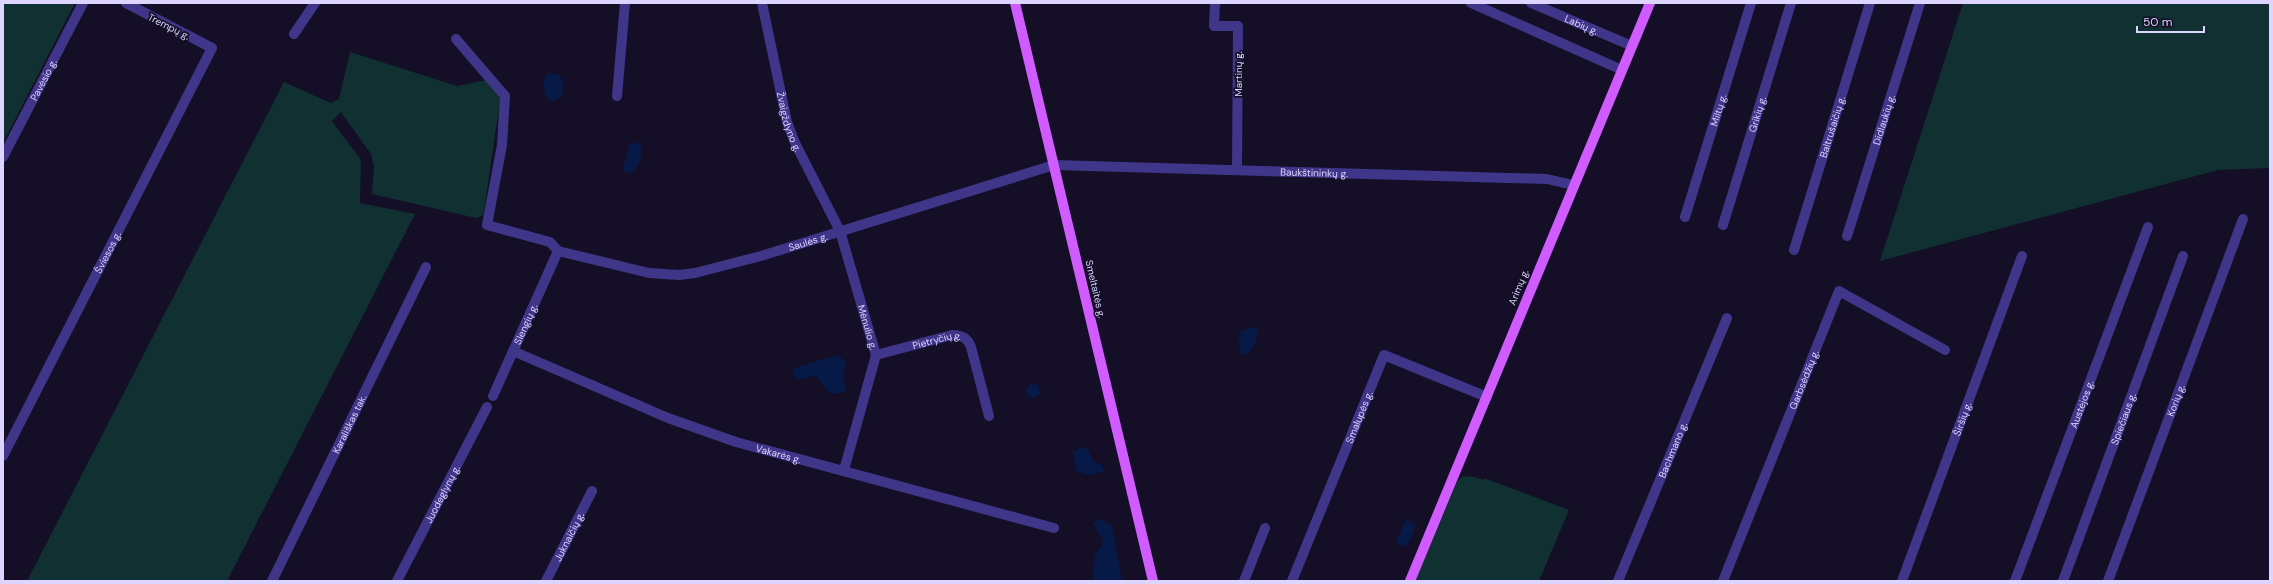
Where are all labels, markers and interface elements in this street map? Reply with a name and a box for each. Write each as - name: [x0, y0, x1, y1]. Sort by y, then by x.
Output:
- scale bar: [2137, 8, 2204, 34]
- street label: Trempų g.: [146, 10, 192, 43]
- street label: Labių g.: [1563, 12, 1600, 38]
- text: 50 m: [2143, 14, 2172, 30]
- street label: Martinų g.: [1232, 51, 1245, 97]
- street label: Pavėsio g.: [27, 57, 60, 103]
- street label: Žvaigždyno g.: [774, 91, 804, 154]
- street label: Miltų g.: [1707, 92, 1730, 128]
- street label: Didlaukių g.: [1870, 93, 1898, 147]
- street label: Baltrušaičių g.: [1817, 94, 1848, 159]
- street label: Grikių g.: [1746, 95, 1769, 134]
- street label: Baukštininkų g.: [1280, 165, 1348, 180]
- street label: Šviesos g.: [92, 229, 124, 276]
- street label: Saulės g.: [787, 230, 829, 254]
- street label: Smeltaitės g.: [1083, 259, 1108, 319]
- street label: Arimų g.: [1505, 267, 1532, 307]
- street label: Slengių g.: [511, 302, 541, 347]
- street label: Mėnulio g.: [855, 303, 880, 351]
- street label: Pietryčių g.: [911, 329, 963, 352]
- street label: Garbsėdžių g.: [1786, 348, 1822, 411]
- street label: Austėjos g.: [2067, 378, 2097, 430]
- street label: Korių g.: [2164, 382, 2188, 418]
- street label: Smalupės g.: [1343, 389, 1376, 445]
- street label: Spiečiaus g.: [2108, 391, 2139, 447]
- street label: Karališkas tak.: [329, 392, 370, 456]
- street label: Širšių g.: [1950, 400, 1975, 438]
- street label: Bachmano g.: [1655, 420, 1690, 480]
- street label: Vakarės g.: [754, 442, 803, 466]
- street label: Juodeglynų g.: [422, 463, 463, 525]
- street label: Juknaičių g.: [551, 510, 587, 563]

